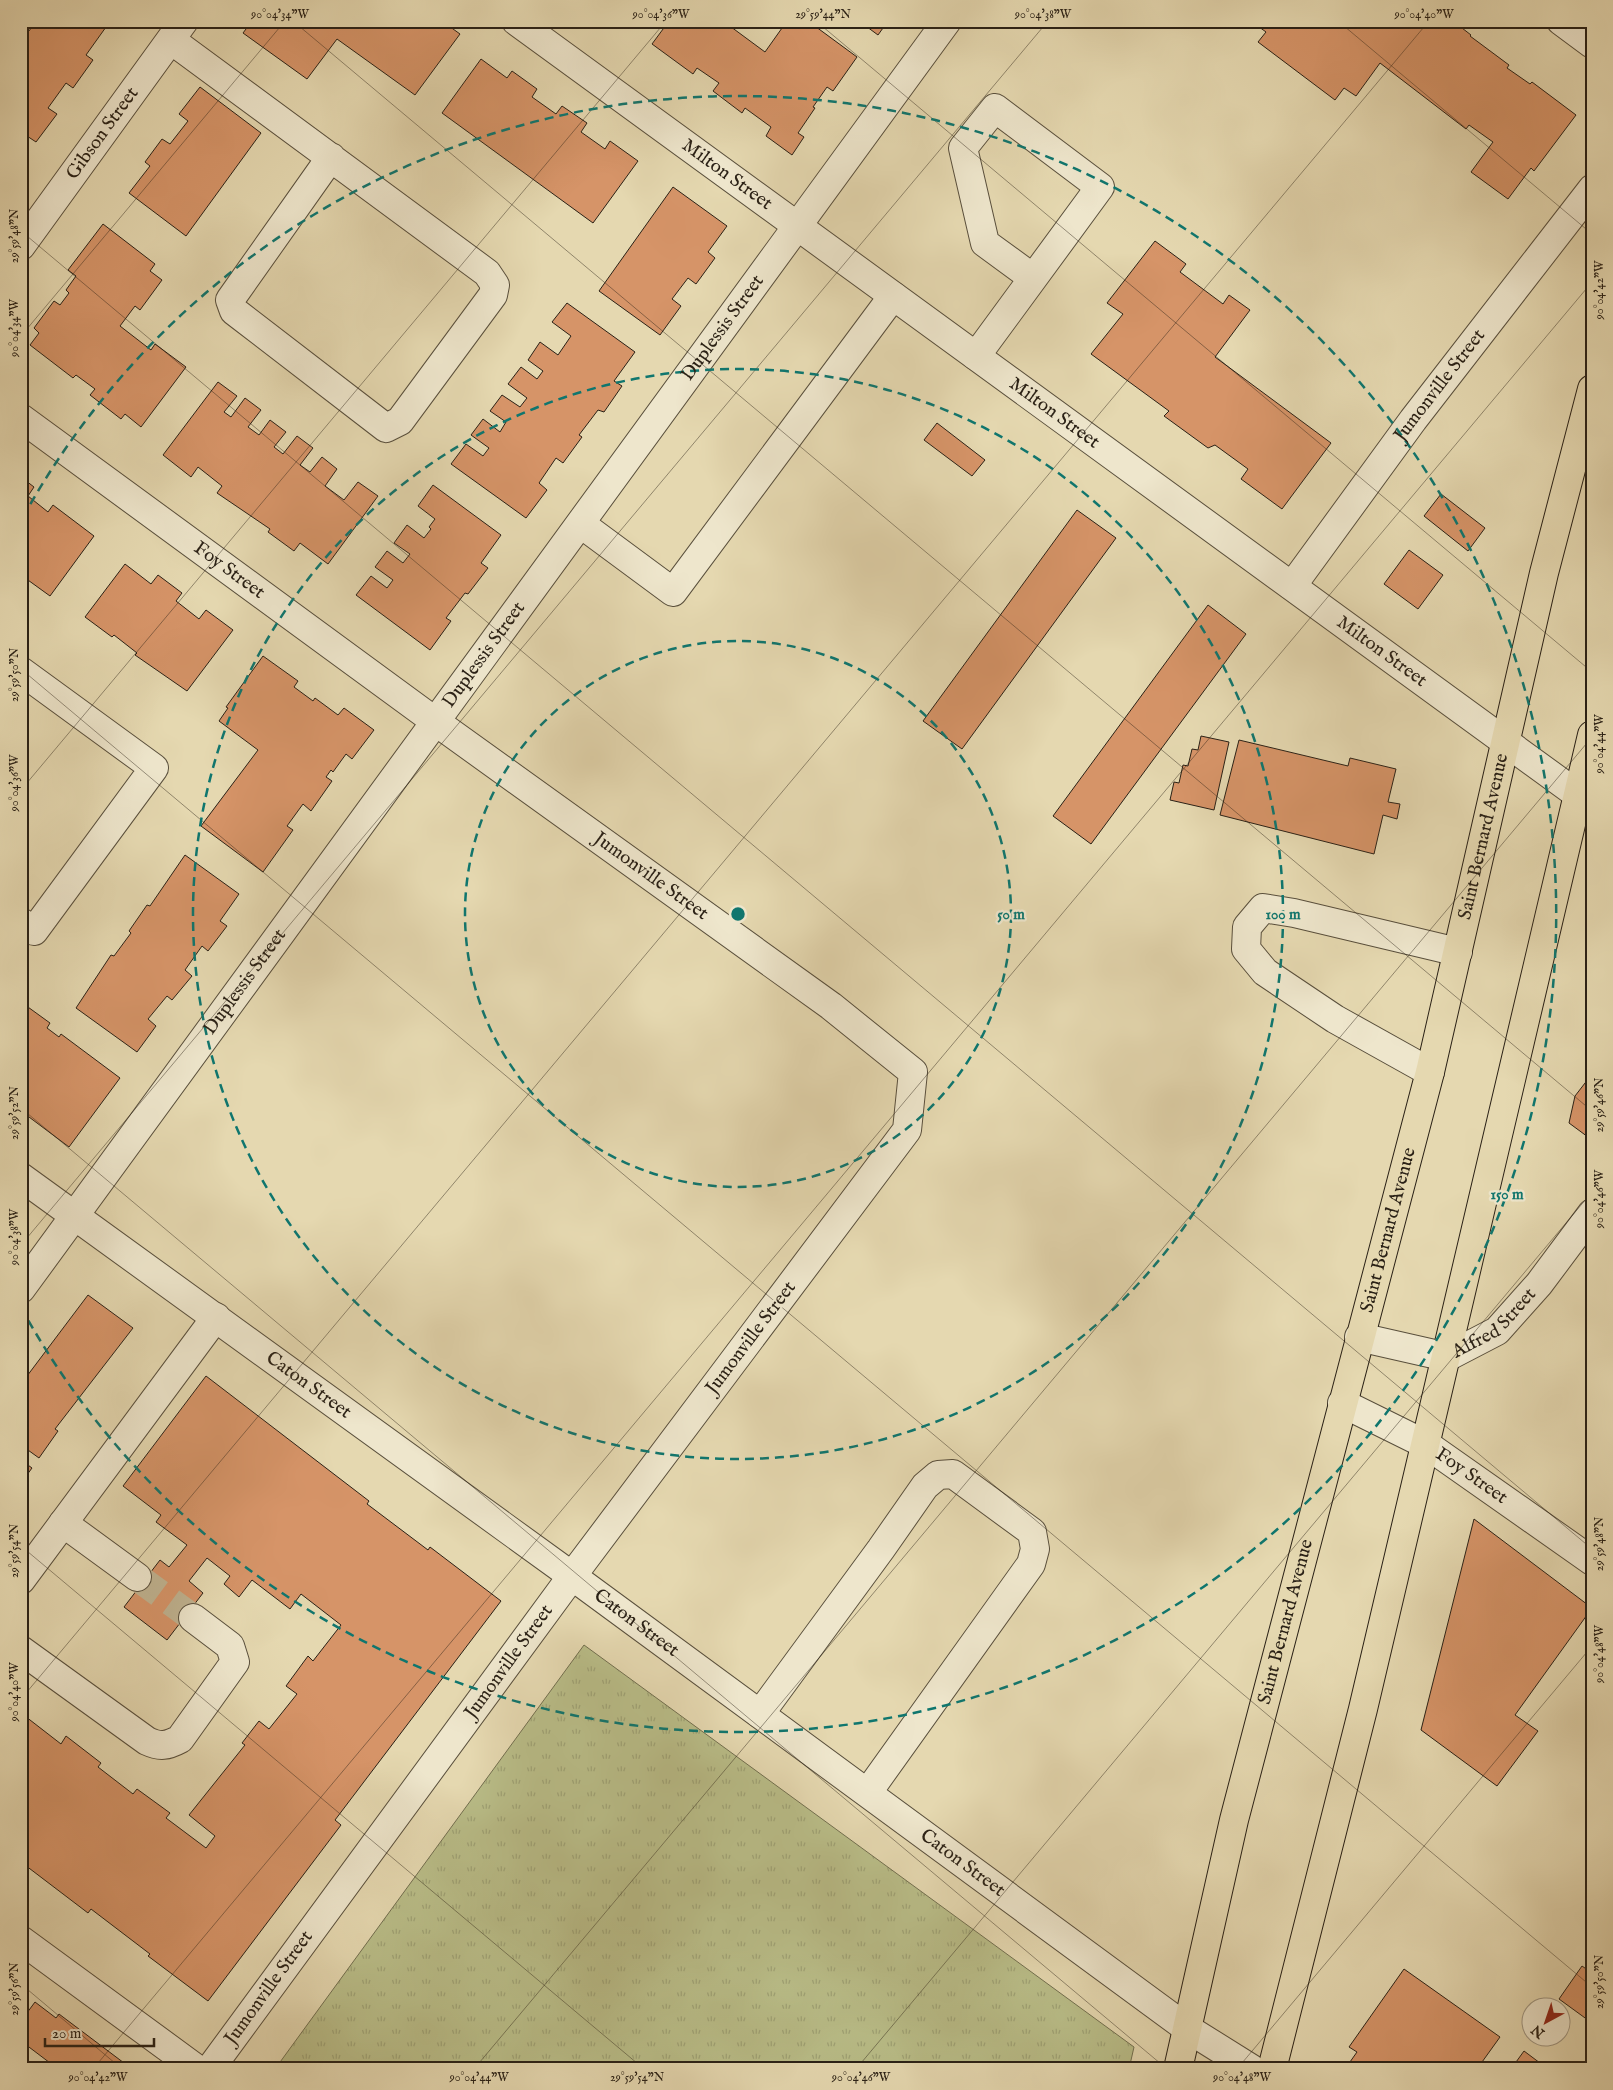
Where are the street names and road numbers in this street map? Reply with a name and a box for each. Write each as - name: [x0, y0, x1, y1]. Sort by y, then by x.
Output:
- street label: Gibson Street: [61, 82, 144, 184]
- street label: Milton Street: [677, 134, 777, 216]
- street label: Duplessis Street: [676, 270, 770, 386]
- street label: Jumonville Street: [1388, 324, 1491, 448]
- street label: Milton Street: [1004, 372, 1105, 454]
- street label: Foy Street: [189, 536, 270, 605]
- street label: Duplessis Street: [437, 597, 531, 713]
- street label: Milton Street: [1332, 611, 1432, 693]
- street label: Saint Bernard Avenue: [1453, 751, 1514, 922]
- street label: Jumonville Street: [587, 826, 713, 926]
- street label: Duplessis Street: [198, 924, 292, 1040]
- street label: Saint Bernard Avenue: [1355, 1145, 1422, 1315]
- street label: Jumonville Street: [699, 1276, 802, 1401]
- street label: Alfred Street: [1447, 1283, 1542, 1365]
- street label: Caton Street: [261, 1346, 356, 1425]
- street label: Foy Street: [1431, 1443, 1512, 1510]
- street label: Saint Bernard Avenue: [1253, 1536, 1319, 1707]
- street label: Caton Street: [589, 1584, 684, 1663]
- street label: Jumonville Street: [458, 1600, 559, 1726]
- street label: Caton Street: [915, 1824, 1010, 1903]
- street label: Jumonville Street: [218, 1926, 319, 2052]

